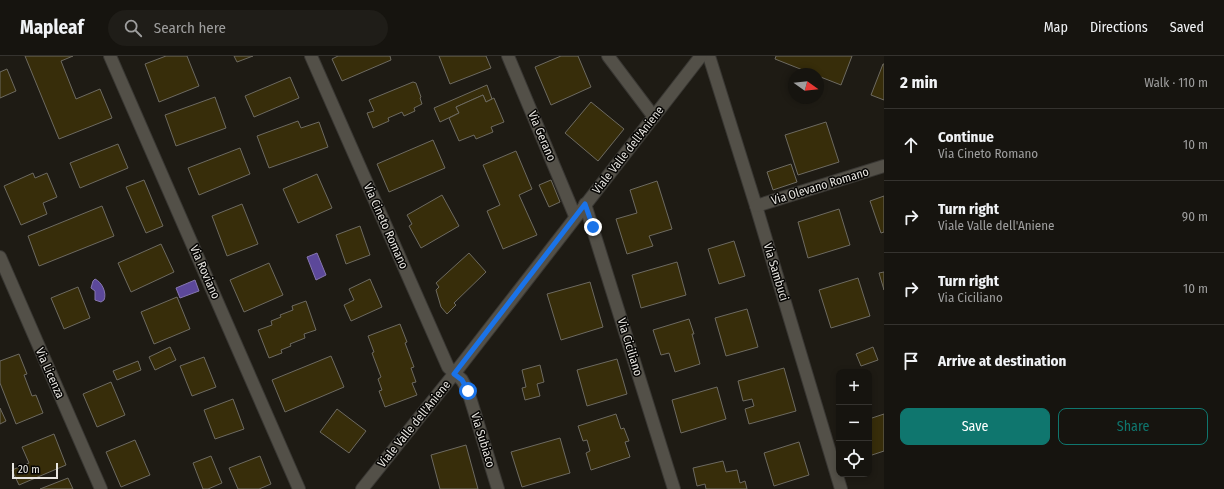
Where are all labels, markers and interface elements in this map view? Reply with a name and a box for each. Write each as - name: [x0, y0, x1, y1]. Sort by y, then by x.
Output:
- search box: [108, 10, 388, 46]
- text: Mapleaf: [20, 16, 84, 39]
- icon: search: [122, 17, 144, 39]
- text: Search here: [154, 19, 226, 37]
- text: Map: [1044, 19, 1068, 36]
- text: Directions: [1090, 19, 1148, 36]
- text: Saved: [1170, 19, 1204, 36]
- north arrow: [788, 68, 824, 104]
- text: 2 min: [900, 72, 938, 93]
- text: Walk · 110 m: [1144, 75, 1208, 90]
- street label: Viale Valle dell'Aniene: [589, 103, 667, 197]
- street label: Via Gerano: [525, 109, 559, 163]
- text: Continue: [938, 128, 994, 146]
- icon: ahead: [900, 134, 922, 156]
- text: 10 m: [1183, 137, 1208, 152]
- text: Via Cineto Romano: [938, 146, 1038, 161]
- street label: Via Olevano Romano: [770, 164, 870, 208]
- street label: Via Cineto Romano: [361, 181, 411, 271]
- text: Turn right: [938, 200, 999, 218]
- icon: right: [900, 206, 922, 228]
- text: 90 m: [1182, 209, 1208, 224]
- route end: [584, 218, 602, 236]
- text: Viale Valle dell'Aniene: [938, 218, 1055, 233]
- street label: Via Sambuci: [761, 241, 791, 303]
- street label: Via Roviano: [187, 243, 223, 301]
- text: Turn right: [938, 272, 999, 290]
- icon: right: [900, 278, 922, 300]
- text: 10 m: [1183, 281, 1208, 296]
- text: Via Ciciliano: [938, 290, 1003, 305]
- street label: Via Ciciliano: [615, 316, 645, 378]
- street label: Via Licenza: [33, 346, 67, 401]
- icon: arrive: [900, 350, 922, 372]
- text: Arrive at destination: [938, 352, 1066, 370]
- map controls: [836, 369, 872, 477]
- button: +: [836, 369, 872, 405]
- street label: Viale Valle dell'Aniene: [375, 378, 453, 470]
- route start: [459, 382, 477, 400]
- button: −: [836, 405, 872, 441]
- button: Save: [900, 408, 1050, 445]
- button: Share: [1058, 408, 1208, 445]
- street label: Via Subiaco: [468, 411, 498, 469]
- button: locate: [836, 441, 872, 477]
- scale bar: [12, 461, 58, 480]
- text: 20 m: [18, 463, 40, 476]

